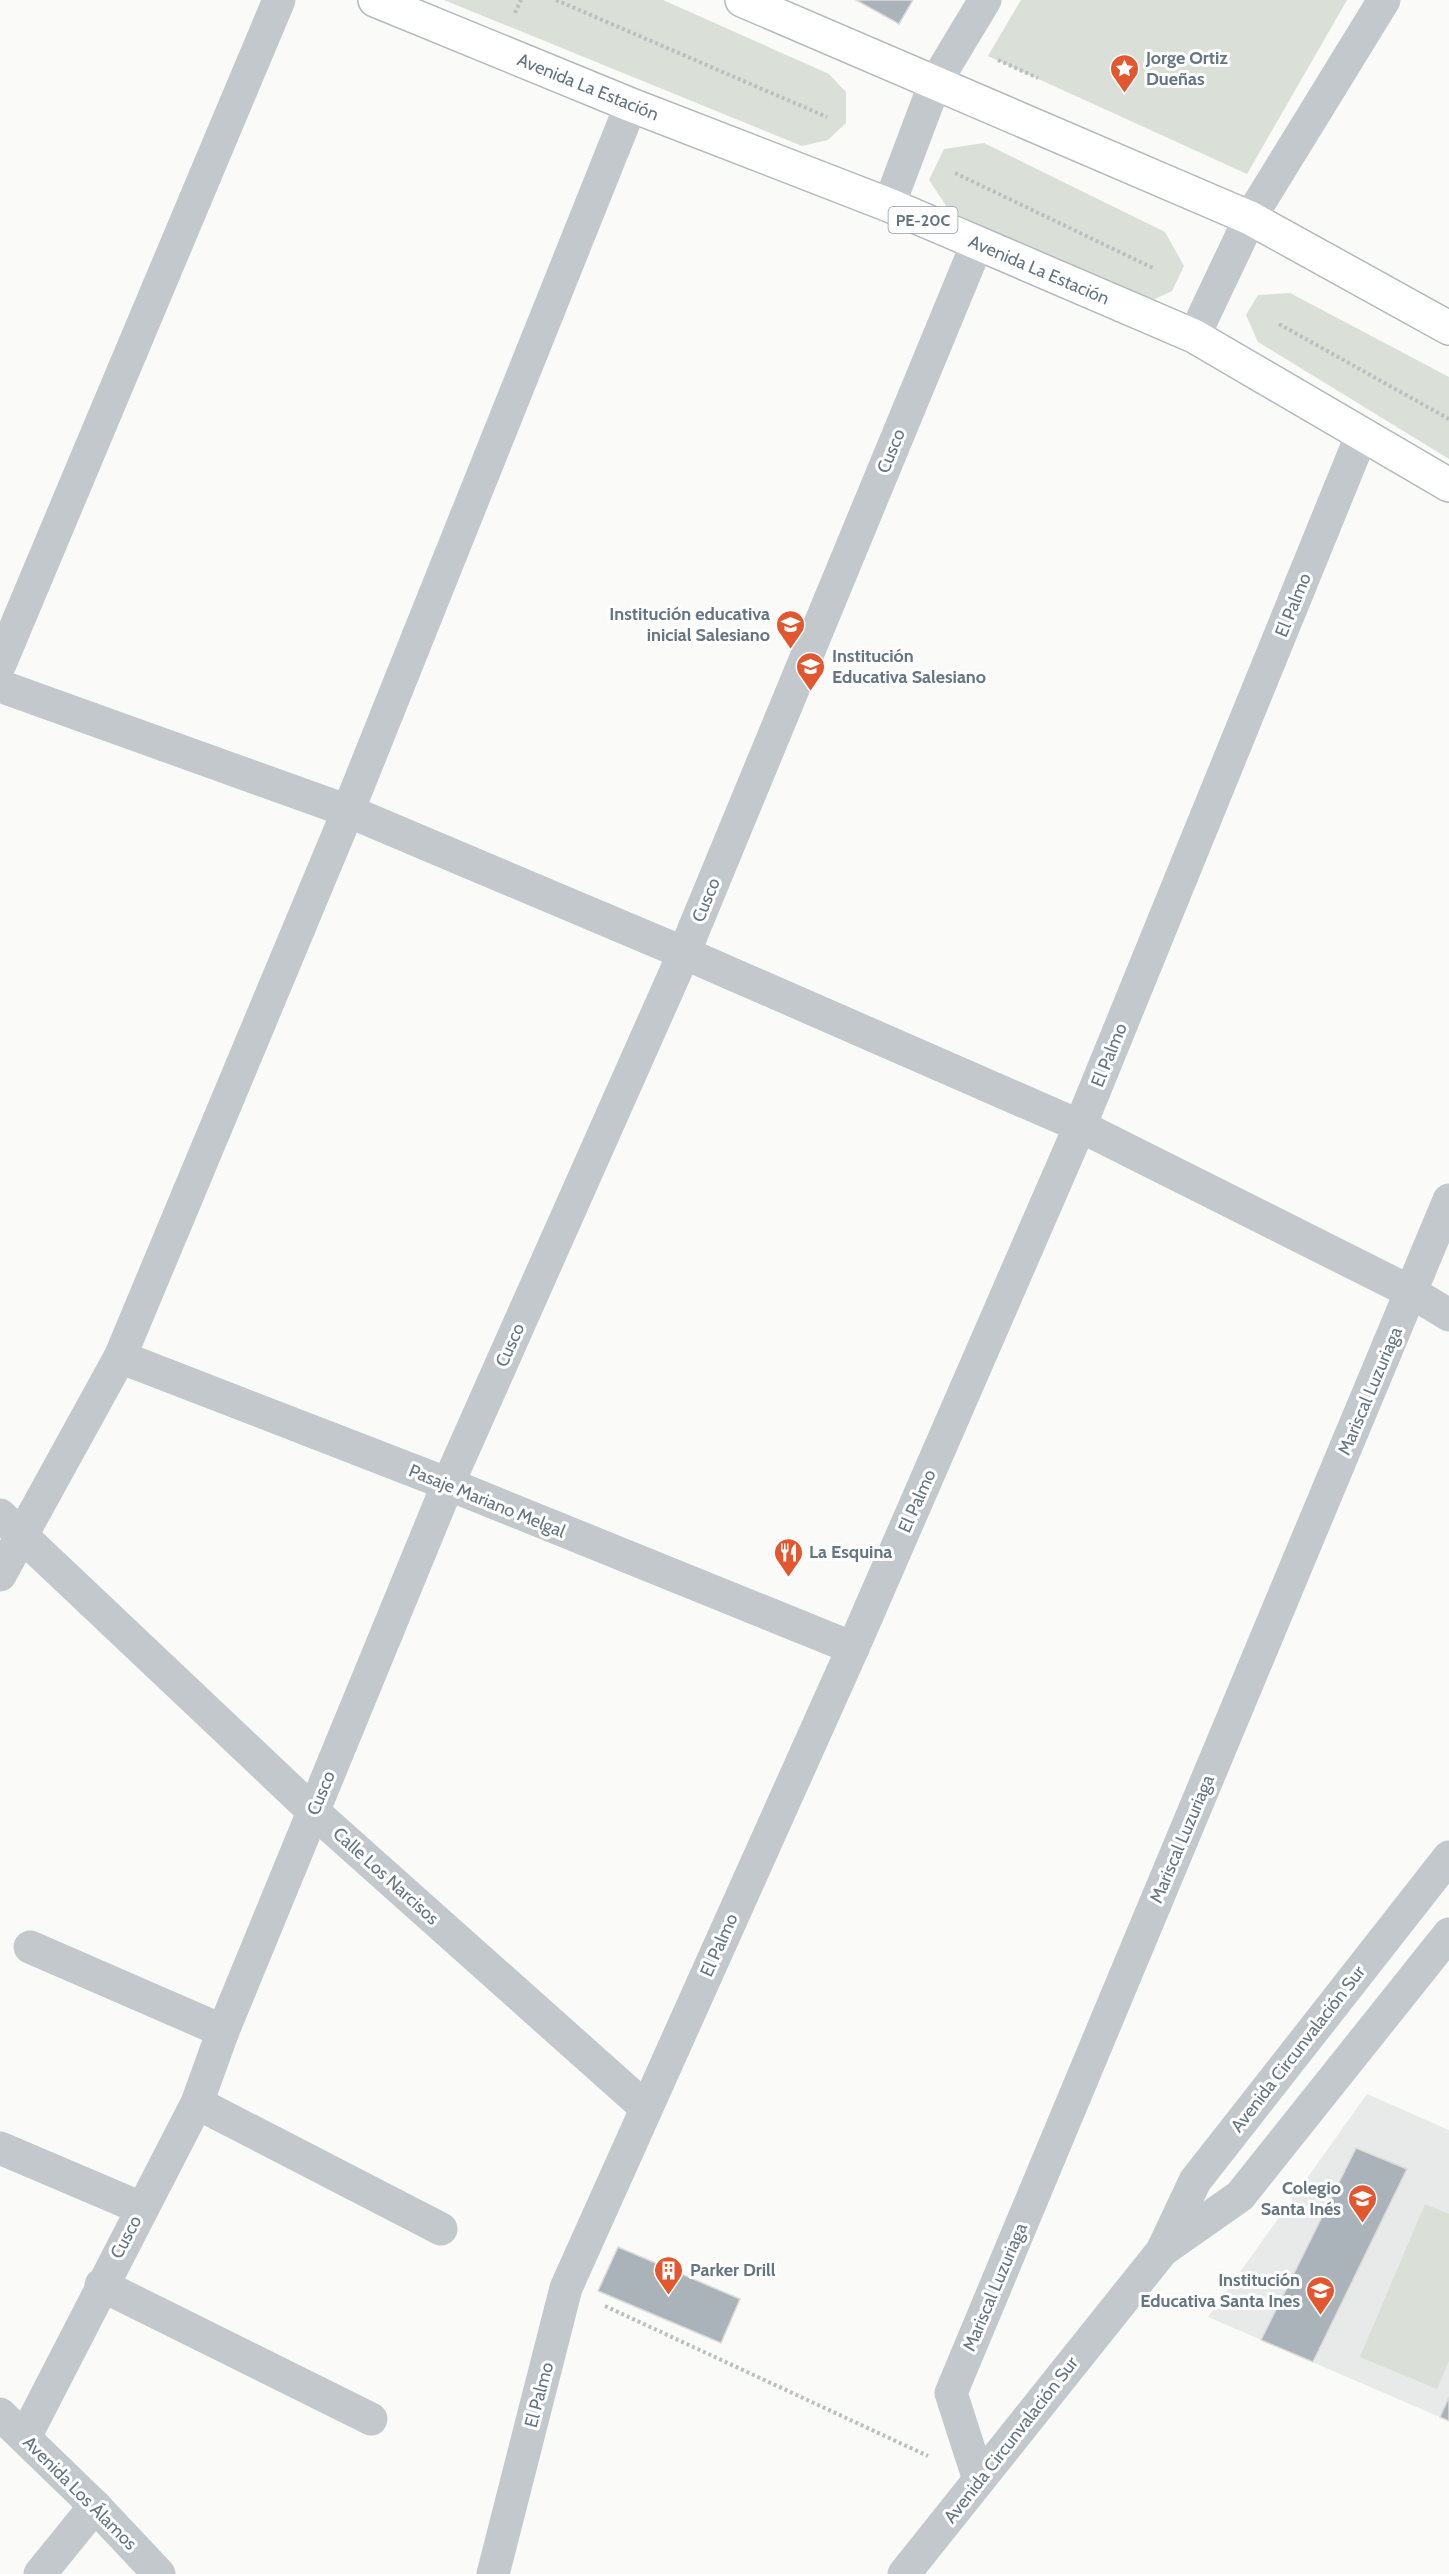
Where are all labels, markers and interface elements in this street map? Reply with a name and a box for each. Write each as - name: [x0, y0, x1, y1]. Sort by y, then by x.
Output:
- place label: Jorge Ortiz Dueñas: [1145, 47, 1228, 90]
- street label: Avenida La Estación: [514, 49, 662, 125]
- place icon: Jorge Ortiz Dueñas: [1109, 52, 1141, 94]
- road number: PE-20C: [888, 207, 958, 233]
- street label: Avenida La Estación: [965, 230, 1113, 310]
- street label: Cusco: [872, 426, 910, 476]
- street label: El Palmo: [1270, 570, 1316, 640]
- place label: Institución educativa inicial Salesiano: [609, 603, 770, 646]
- school or university icon: Institución educativa inicial Salesiano: [775, 608, 807, 650]
- place label: Institución Educativa Salesiano: [832, 645, 986, 688]
- school or university icon: Institución Educativa Salesiano: [795, 650, 827, 692]
- street label: Cusco: [687, 875, 725, 925]
- street label: El Palmo: [1086, 1020, 1132, 1090]
- street label: Cusco: [491, 1320, 529, 1370]
- street label: Mariscal Luzuriaga: [1333, 1323, 1407, 1458]
- street label: Pasaje Mariano Melgal: [406, 1460, 569, 1543]
- street label: El Palmo: [893, 1466, 941, 1536]
- restaurant icon: La Esquina: [772, 1536, 804, 1578]
- place label: La Esquina: [809, 1541, 892, 1563]
- street label: Cusco: [302, 1768, 340, 1818]
- street label: Mariscal Luzuriaga: [1145, 1771, 1219, 1906]
- street label: Calle Los Narcisos: [328, 1823, 444, 1929]
- street label: El Palmo: [695, 1910, 743, 1980]
- street label: Avenida Circunvalación Sur: [1226, 1961, 1370, 2137]
- place label: Colegio Santa Inés: [1261, 2177, 1341, 2220]
- school or university icon: Colegio Santa Inés: [1346, 2182, 1378, 2224]
- street label: Cusco: [106, 2212, 146, 2262]
- street label: Mariscal Luzuriaga: [958, 2219, 1032, 2354]
- building icon: Parker Drill: [653, 2254, 685, 2296]
- place label: Parker Drill: [690, 2259, 776, 2281]
- place label: Institución Educativa Santa Ines: [1140, 2269, 1300, 2312]
- school or university icon: Institución Educativa Santa Ines: [1305, 2274, 1337, 2316]
- street label: Avenida Circunvalación Sur: [939, 2352, 1083, 2528]
- street label: El Palmo: [520, 2360, 558, 2430]
- street label: Avenida Los Álamos: [18, 2431, 142, 2555]

